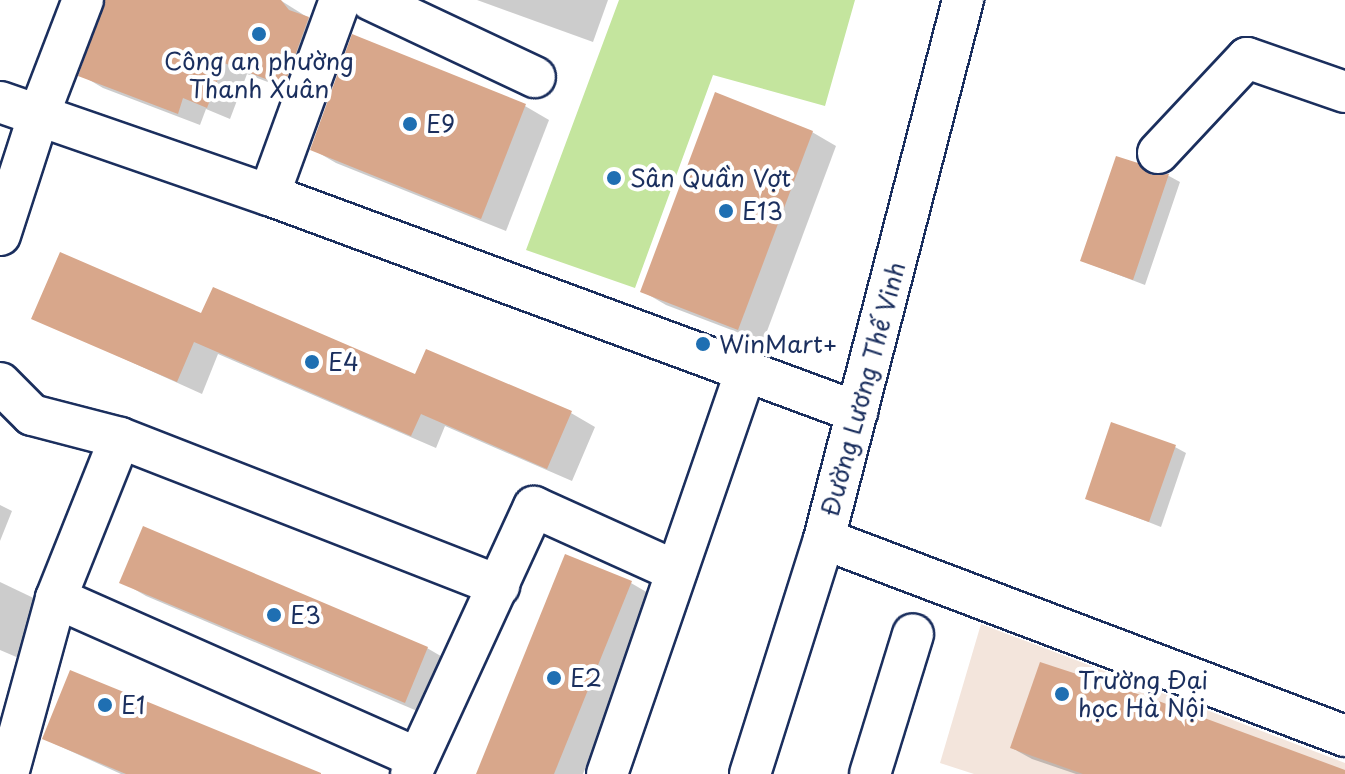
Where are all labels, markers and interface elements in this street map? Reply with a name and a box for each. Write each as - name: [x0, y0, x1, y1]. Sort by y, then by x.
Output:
- marker: Công an phường Thanh Xuân: [250, 25, 268, 43]
- place label: Công an phường Thanh Xuân: [164, 47, 354, 103]
- place label: E9: [426, 110, 455, 138]
- marker: E9: [401, 115, 419, 133]
- place label: Sân Quần Vợt: [630, 164, 791, 192]
- marker: Sân Quần Vợt: [605, 169, 623, 187]
- place label: E13: [742, 197, 783, 225]
- marker: E13: [717, 202, 735, 220]
- street label: Đường Lương Thế Vinh: [815, 258, 911, 520]
- place label: WinMart+: [719, 330, 838, 358]
- marker: WinMart+: [694, 335, 712, 353]
- place label: E4: [328, 348, 359, 376]
- marker: E4: [303, 353, 321, 371]
- place label: E3: [290, 601, 321, 629]
- marker: E3: [265, 606, 283, 624]
- place label: E2: [570, 664, 602, 692]
- place label: Trường Đại học Hà Nội: [1078, 666, 1209, 722]
- marker: E2: [545, 669, 563, 687]
- marker: Trường Đại học Hà Nội: [1053, 685, 1071, 703]
- place label: E1: [121, 691, 145, 719]
- marker: E1: [96, 696, 114, 714]

